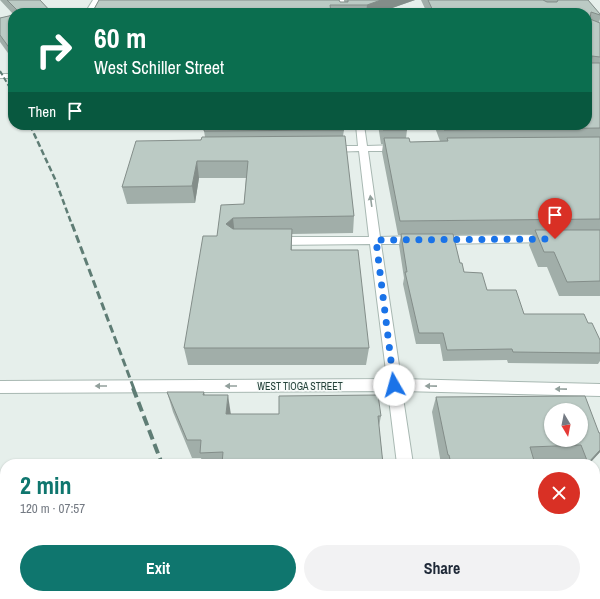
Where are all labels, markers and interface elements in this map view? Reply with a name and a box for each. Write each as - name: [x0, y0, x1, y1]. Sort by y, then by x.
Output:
- text: 60 m: [94, 19, 146, 57]
- icon: right: [28, 24, 80, 76]
- text: West Schiller Street: [94, 55, 224, 80]
- icon: arrive: [64, 100, 86, 122]
- text: Then: [28, 101, 56, 122]
- one-way arrow: [368, 195, 374, 207]
- pin: [538, 198, 572, 239]
- icon: arrive: [544, 204, 566, 226]
- position arrow: [373, 364, 415, 406]
- street label: WEST TIOGA STREET: [257, 380, 343, 393]
- one-way arrow: [94, 383, 107, 389]
- one-way arrow: [224, 383, 237, 389]
- one-way arrow: [424, 383, 437, 389]
- one-way arrow: [554, 386, 567, 392]
- north arrow: [544, 403, 588, 447]
- map controls: [544, 403, 588, 447]
- text: 2 min: [20, 469, 71, 501]
- button: close: [538, 472, 580, 514]
- text: 120 m · 07:57: [20, 500, 85, 517]
- button: Exit: [20, 545, 296, 591]
- button: Share: [304, 545, 580, 591]

